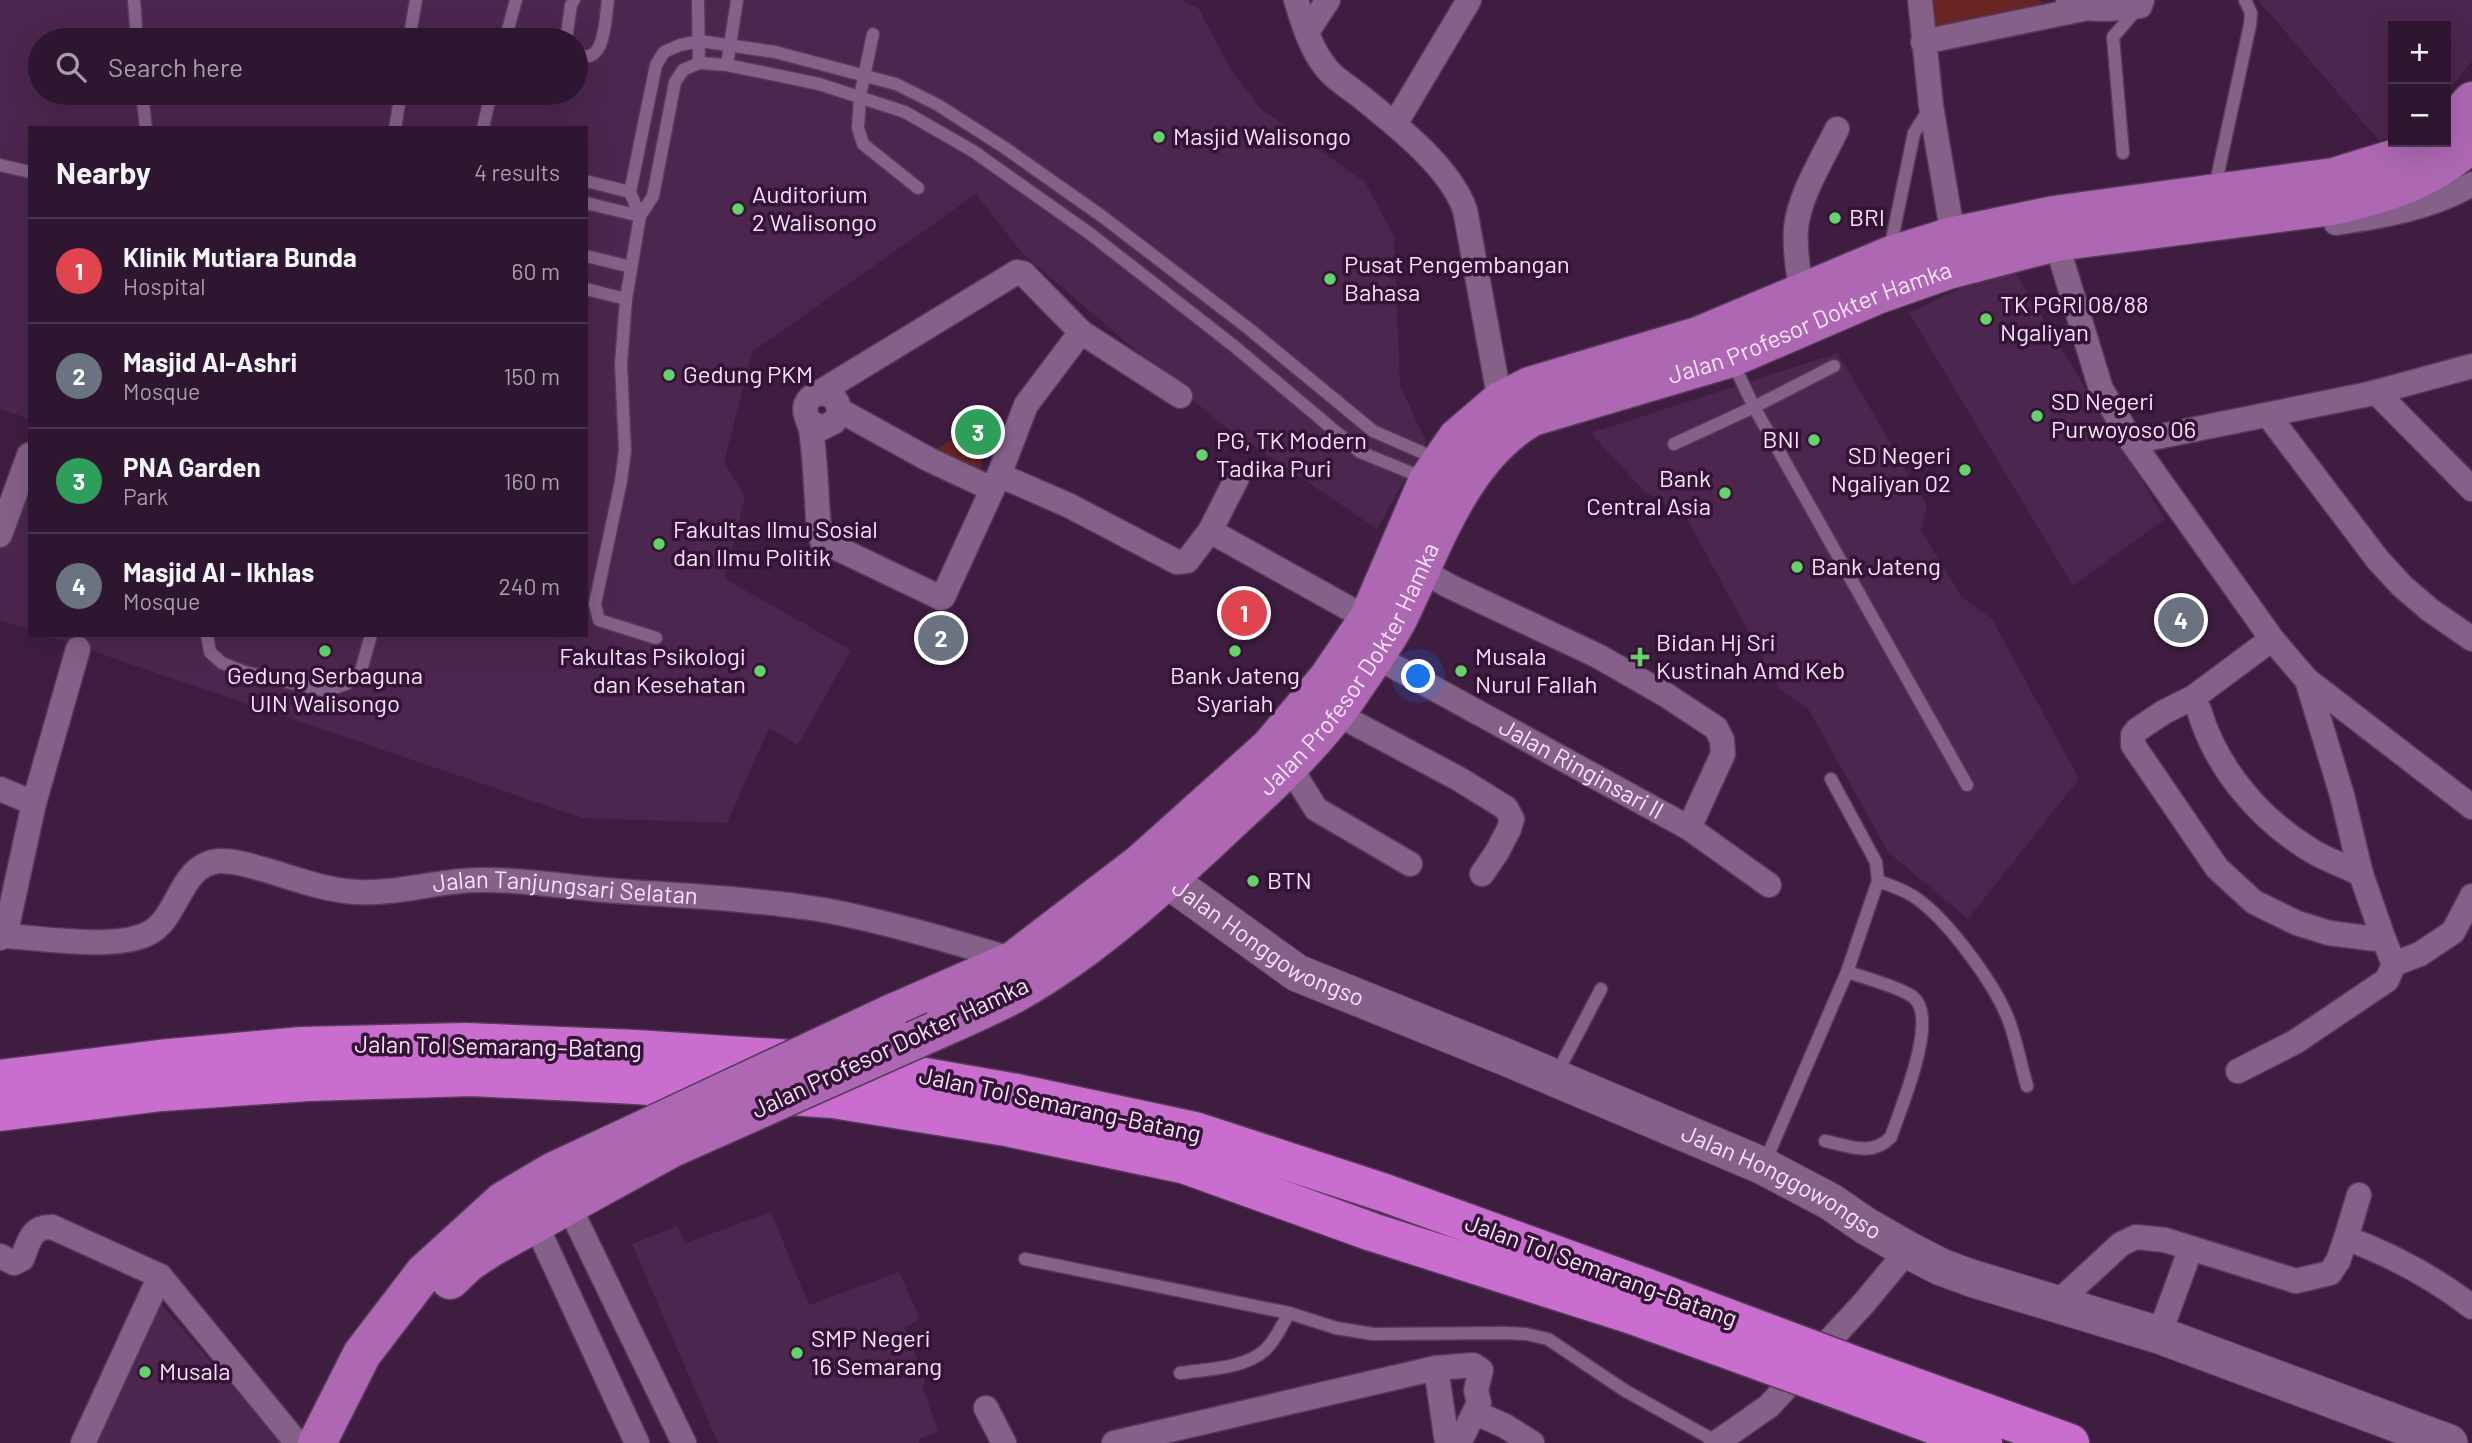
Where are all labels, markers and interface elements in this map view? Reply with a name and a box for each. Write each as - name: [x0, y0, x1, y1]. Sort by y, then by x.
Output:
- map controls: [2388, 21, 2451, 147]
- button: +: [2388, 21, 2451, 84]
- search box: [28, 28, 588, 105]
- icon: search: [52, 48, 90, 86]
- text: Search here: [108, 51, 243, 82]
- button: −: [2388, 84, 2451, 147]
- place label: Masjid Walisongo: [1173, 121, 1351, 150]
- marker: Masjid Walisongo: [1151, 129, 1167, 145]
- text: Nearby: [56, 154, 151, 190]
- text: 4 results: [474, 158, 560, 186]
- place label: Auditorium 2 Walisongo: [752, 179, 877, 236]
- marker: Auditorium 2 Walisongo: [730, 201, 746, 217]
- place label: BRI: [1849, 202, 1885, 231]
- marker: BRI: [1827, 210, 1843, 226]
- text: Klinik Mutiara Bunda: [123, 241, 357, 272]
- place label: Pusat Pengembangan Bahasa: [1344, 249, 1570, 306]
- street label: Jalan Profesor Dokter Hamka: [1664, 254, 1955, 389]
- text: 1: [75, 257, 83, 285]
- text: 60 m: [512, 257, 560, 285]
- marker: Pusat Pengembangan Bahasa: [1322, 271, 1338, 287]
- text: Hospital: [123, 272, 206, 300]
- place label: TK PGRI 08/88 Ngaliyan: [2000, 289, 2148, 346]
- marker: TK PGRI 08/88 Ngaliyan: [1978, 311, 1994, 327]
- text: Masjid Al-Ashri: [123, 346, 297, 377]
- place label: Gedung PKM: [683, 359, 813, 388]
- text: 2: [73, 362, 85, 390]
- text: 150 m: [504, 362, 560, 390]
- marker: Gedung PKM: [661, 367, 677, 383]
- text: Mosque: [123, 377, 200, 405]
- place label: SD Negeri Purwoyoso 06: [2051, 386, 2196, 443]
- pin: 3: [955, 406, 1001, 458]
- marker: SD Negeri Purwoyoso 06: [2029, 408, 2045, 424]
- place label: BNI: [1763, 424, 1800, 453]
- place label: PG, TK Modern Tadika Puri: [1216, 425, 1367, 482]
- marker: BNI: [1806, 432, 1822, 448]
- place label: SD Negeri Ngaliyan 02: [1831, 440, 1951, 497]
- marker: PG, TK Modern Tadika Puri: [1194, 447, 1210, 463]
- text: PNA Garden: [123, 451, 261, 482]
- marker: SD Negeri Ngaliyan 02: [1957, 462, 1973, 478]
- place label: Bank Central Asia: [1586, 463, 1711, 520]
- text: 3: [73, 467, 85, 495]
- text: 160 m: [503, 467, 560, 495]
- text: Park: [123, 482, 168, 510]
- marker: Bank Central Asia: [1717, 485, 1733, 501]
- place label: Fakultas Ilmu Sosial dan Ilmu Politik: [673, 514, 878, 571]
- marker: Fakultas Ilmu Sosial dan Ilmu Politik: [651, 536, 667, 552]
- street label: Jalan Profesor Dokter Hamka: [1252, 538, 1444, 801]
- place label: Bank Jateng: [1811, 551, 1941, 580]
- text: Masjid Al - Ikhlas: [123, 556, 314, 587]
- marker: Bank Jateng: [1789, 559, 1805, 575]
- text: 4: [72, 572, 86, 600]
- text: 240 m: [498, 572, 560, 600]
- text: Mosque: [123, 587, 200, 615]
- pin: 1: [1221, 587, 1267, 639]
- pin: 4: [2158, 594, 2204, 646]
- pin: 2: [918, 612, 964, 664]
- place label: Bidan Hj Sri Kustinah Amd Keb: [1656, 627, 1845, 684]
- place label: Fakultas Psikologi dan Kesehatan: [559, 641, 746, 698]
- place label: Musala Nurul Fallah: [1475, 641, 1597, 698]
- marker: Gedung Serbaguna UIN Walisongo: [317, 643, 333, 659]
- marker: Bank Jateng Syariah: [1227, 643, 1243, 659]
- marker: Bidan Hj Sri Kustinah Amd Keb: [1630, 647, 1650, 667]
- your location: [1401, 659, 1435, 693]
- place label: Gedung Serbaguna UIN Walisongo: [227, 660, 423, 717]
- place label: Bank Jateng Syariah: [1170, 660, 1300, 717]
- marker: Fakultas Psikologi dan Kesehatan: [752, 663, 768, 679]
- marker: Musala Nurul Fallah: [1453, 663, 1469, 679]
- street label: Jalan Ringinsari II: [1495, 711, 1669, 824]
- street label: Jalan Tanjungsari Selatan: [430, 864, 699, 910]
- place label: BTN: [1267, 865, 1312, 894]
- street label: Jalan Honggowongso: [1167, 872, 1369, 1012]
- marker: BTN: [1245, 873, 1261, 889]
- street label: Jalan Profesor Dokter Hamka: [746, 970, 1032, 1124]
- street label: Jalan Tol Semarang–Batang: [354, 1028, 642, 1063]
- street label: Jalan Tol Semarang–Batang: [917, 1059, 1204, 1148]
- street label: Jalan Honggowongso: [1678, 1117, 1887, 1245]
- street label: Jalan Tol Semarang–Batang: [1462, 1207, 1741, 1332]
- place label: SMP Negeri 16 Semarang: [811, 1323, 942, 1380]
- marker: SMP Negeri 16 Semarang: [789, 1345, 805, 1361]
- place label: Musala: [159, 1356, 231, 1385]
- marker: Musala: [137, 1364, 153, 1380]

